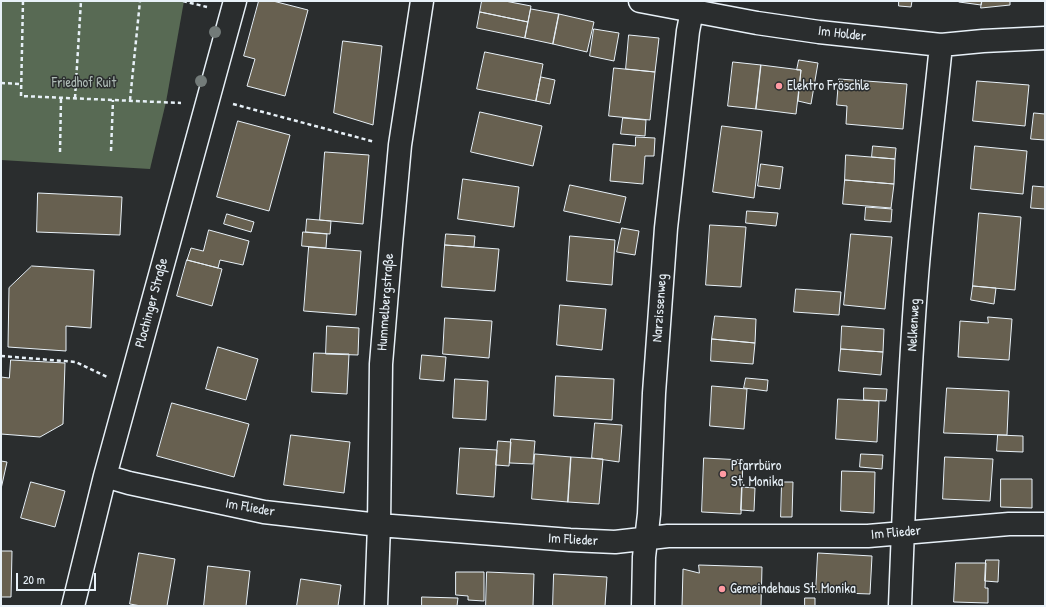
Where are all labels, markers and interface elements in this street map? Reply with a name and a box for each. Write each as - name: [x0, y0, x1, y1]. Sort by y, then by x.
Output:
- street label: Im Holder: [817, 23, 867, 45]
- park label: Friedhof Ruit: [52, 75, 116, 91]
- place label: Elektro Fröschle: [787, 78, 870, 94]
- marker: Elektro Fröschle: [774, 81, 784, 91]
- street label: Hummelbergstraße: [374, 253, 398, 351]
- street label: Plochinger Straße: [132, 256, 172, 350]
- street label: Narzissenweg: [649, 273, 671, 343]
- street label: Nelkenweg: [904, 298, 924, 352]
- place label: Pfarrbüro St. Monika: [731, 458, 783, 490]
- marker: Pfarrbüro St. Monika: [718, 469, 728, 479]
- street label: Im Flieder: [224, 495, 276, 521]
- street label: Im Flieder: [870, 522, 922, 544]
- street label: Im Flieder: [548, 530, 598, 550]
- scale bar: [18, 565, 98, 591]
- text: 20 m: [23, 571, 45, 588]
- place label: Gemeindehaus St. Monika: [730, 581, 856, 597]
- marker: Gemeindehaus St. Monika: [717, 584, 727, 594]

